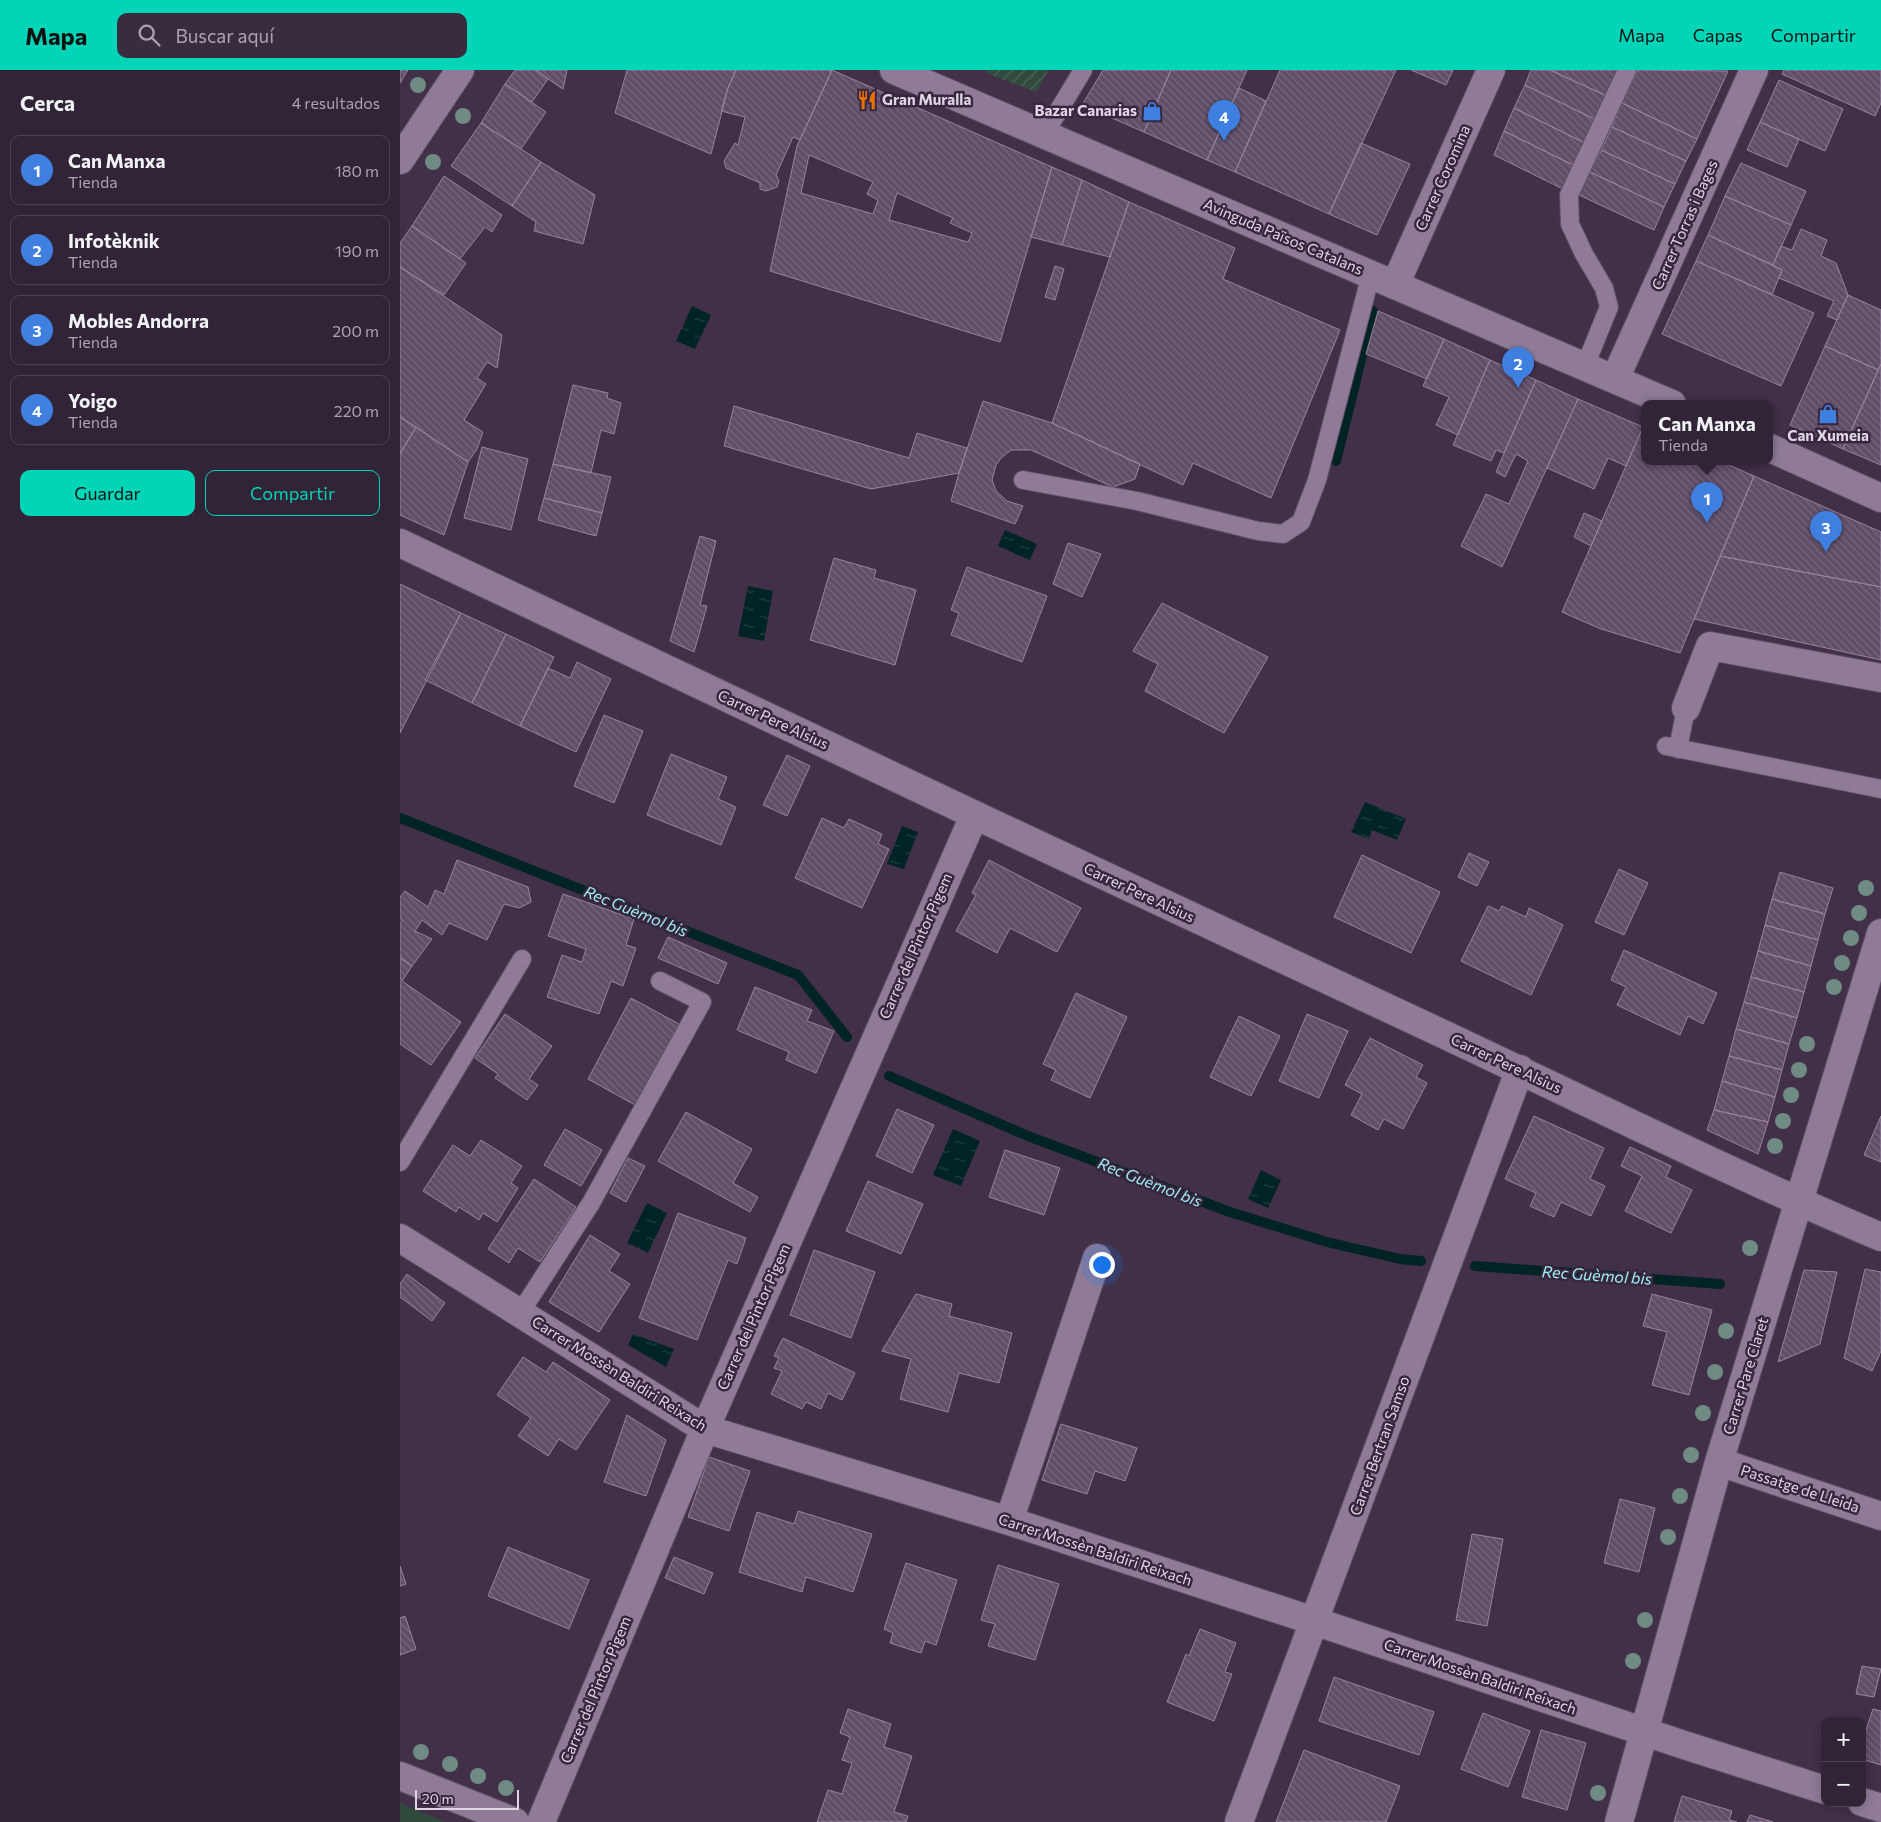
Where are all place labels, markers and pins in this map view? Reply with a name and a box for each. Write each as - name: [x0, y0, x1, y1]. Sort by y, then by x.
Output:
- restaurant icon: Gran Muralla: [856, 89, 878, 111]
- place label: Gran Muralla: [882, 90, 971, 108]
- shop icon: Bazar Canarias: [1141, 100, 1163, 122]
- pin: 4: [1208, 100, 1240, 141]
- place label: Bazar Canarias: [1034, 101, 1137, 119]
- pin: 2: [1502, 347, 1534, 388]
- shop icon: Can Xumeia: [1817, 403, 1839, 425]
- place label: Can Xumeia: [1787, 426, 1869, 444]
- pin: 1: [1691, 482, 1723, 523]
- pin: 3: [1810, 511, 1842, 552]

